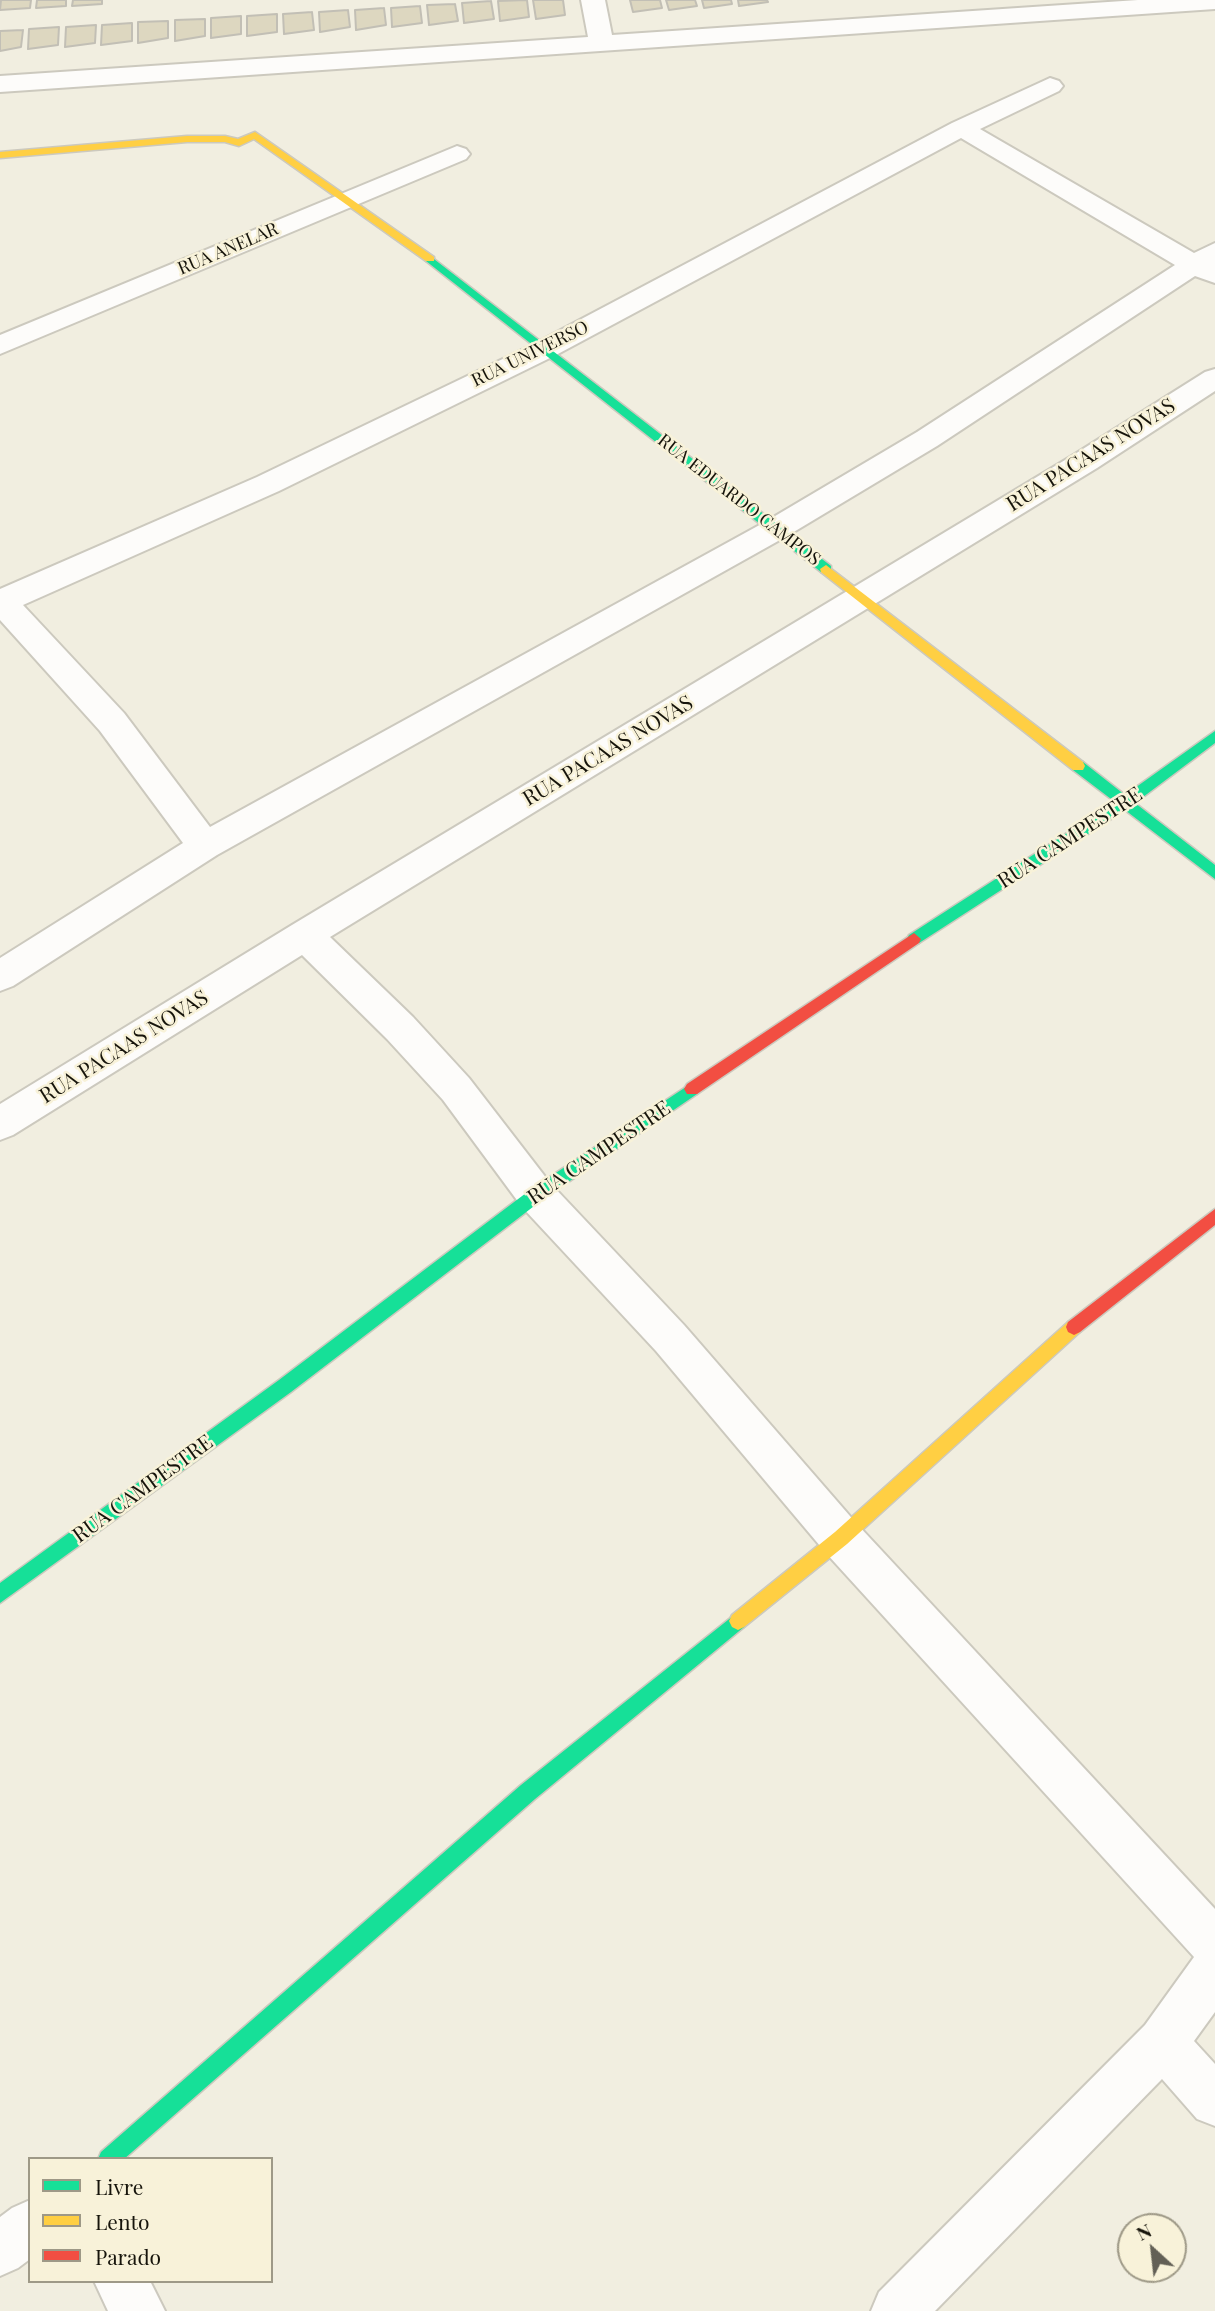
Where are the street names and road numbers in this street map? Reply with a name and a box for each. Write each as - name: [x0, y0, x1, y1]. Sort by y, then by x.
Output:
- street label: RUA ANELAR: [175, 218, 281, 280]
- street label: RUA UNIVERSO: [468, 316, 592, 392]
- street label: RUA PACAAS NOVAS: [1002, 393, 1180, 517]
- street label: RUA EDUARDO CAMPOS: [653, 430, 825, 570]
- street label: RUA PACAAS NOVAS: [518, 690, 698, 812]
- street label: RUA CAMPESTRE: [993, 782, 1147, 894]
- street label: RUA PACAAS NOVAS: [35, 985, 213, 1109]
- street label: RUA CAMPESTRE: [523, 1096, 675, 1210]
- street label: RUA CAMPESTRE: [68, 1430, 218, 1548]

